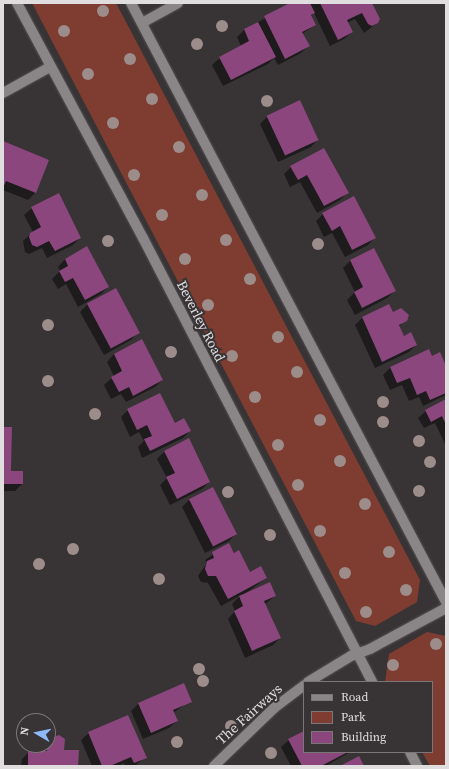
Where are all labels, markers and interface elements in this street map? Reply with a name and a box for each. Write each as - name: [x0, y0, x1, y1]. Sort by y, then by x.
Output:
- street label: Beverley Road: [173, 278, 229, 364]
- street label: The Fairways: [213, 680, 285, 748]
- legend: [303, 681, 433, 753]
- text: Road: [341, 689, 368, 705]
- text: Park: [341, 709, 366, 725]
- north arrow: [16, 713, 56, 753]
- text: N: [17, 726, 33, 736]
- text: Building: [341, 729, 386, 745]

